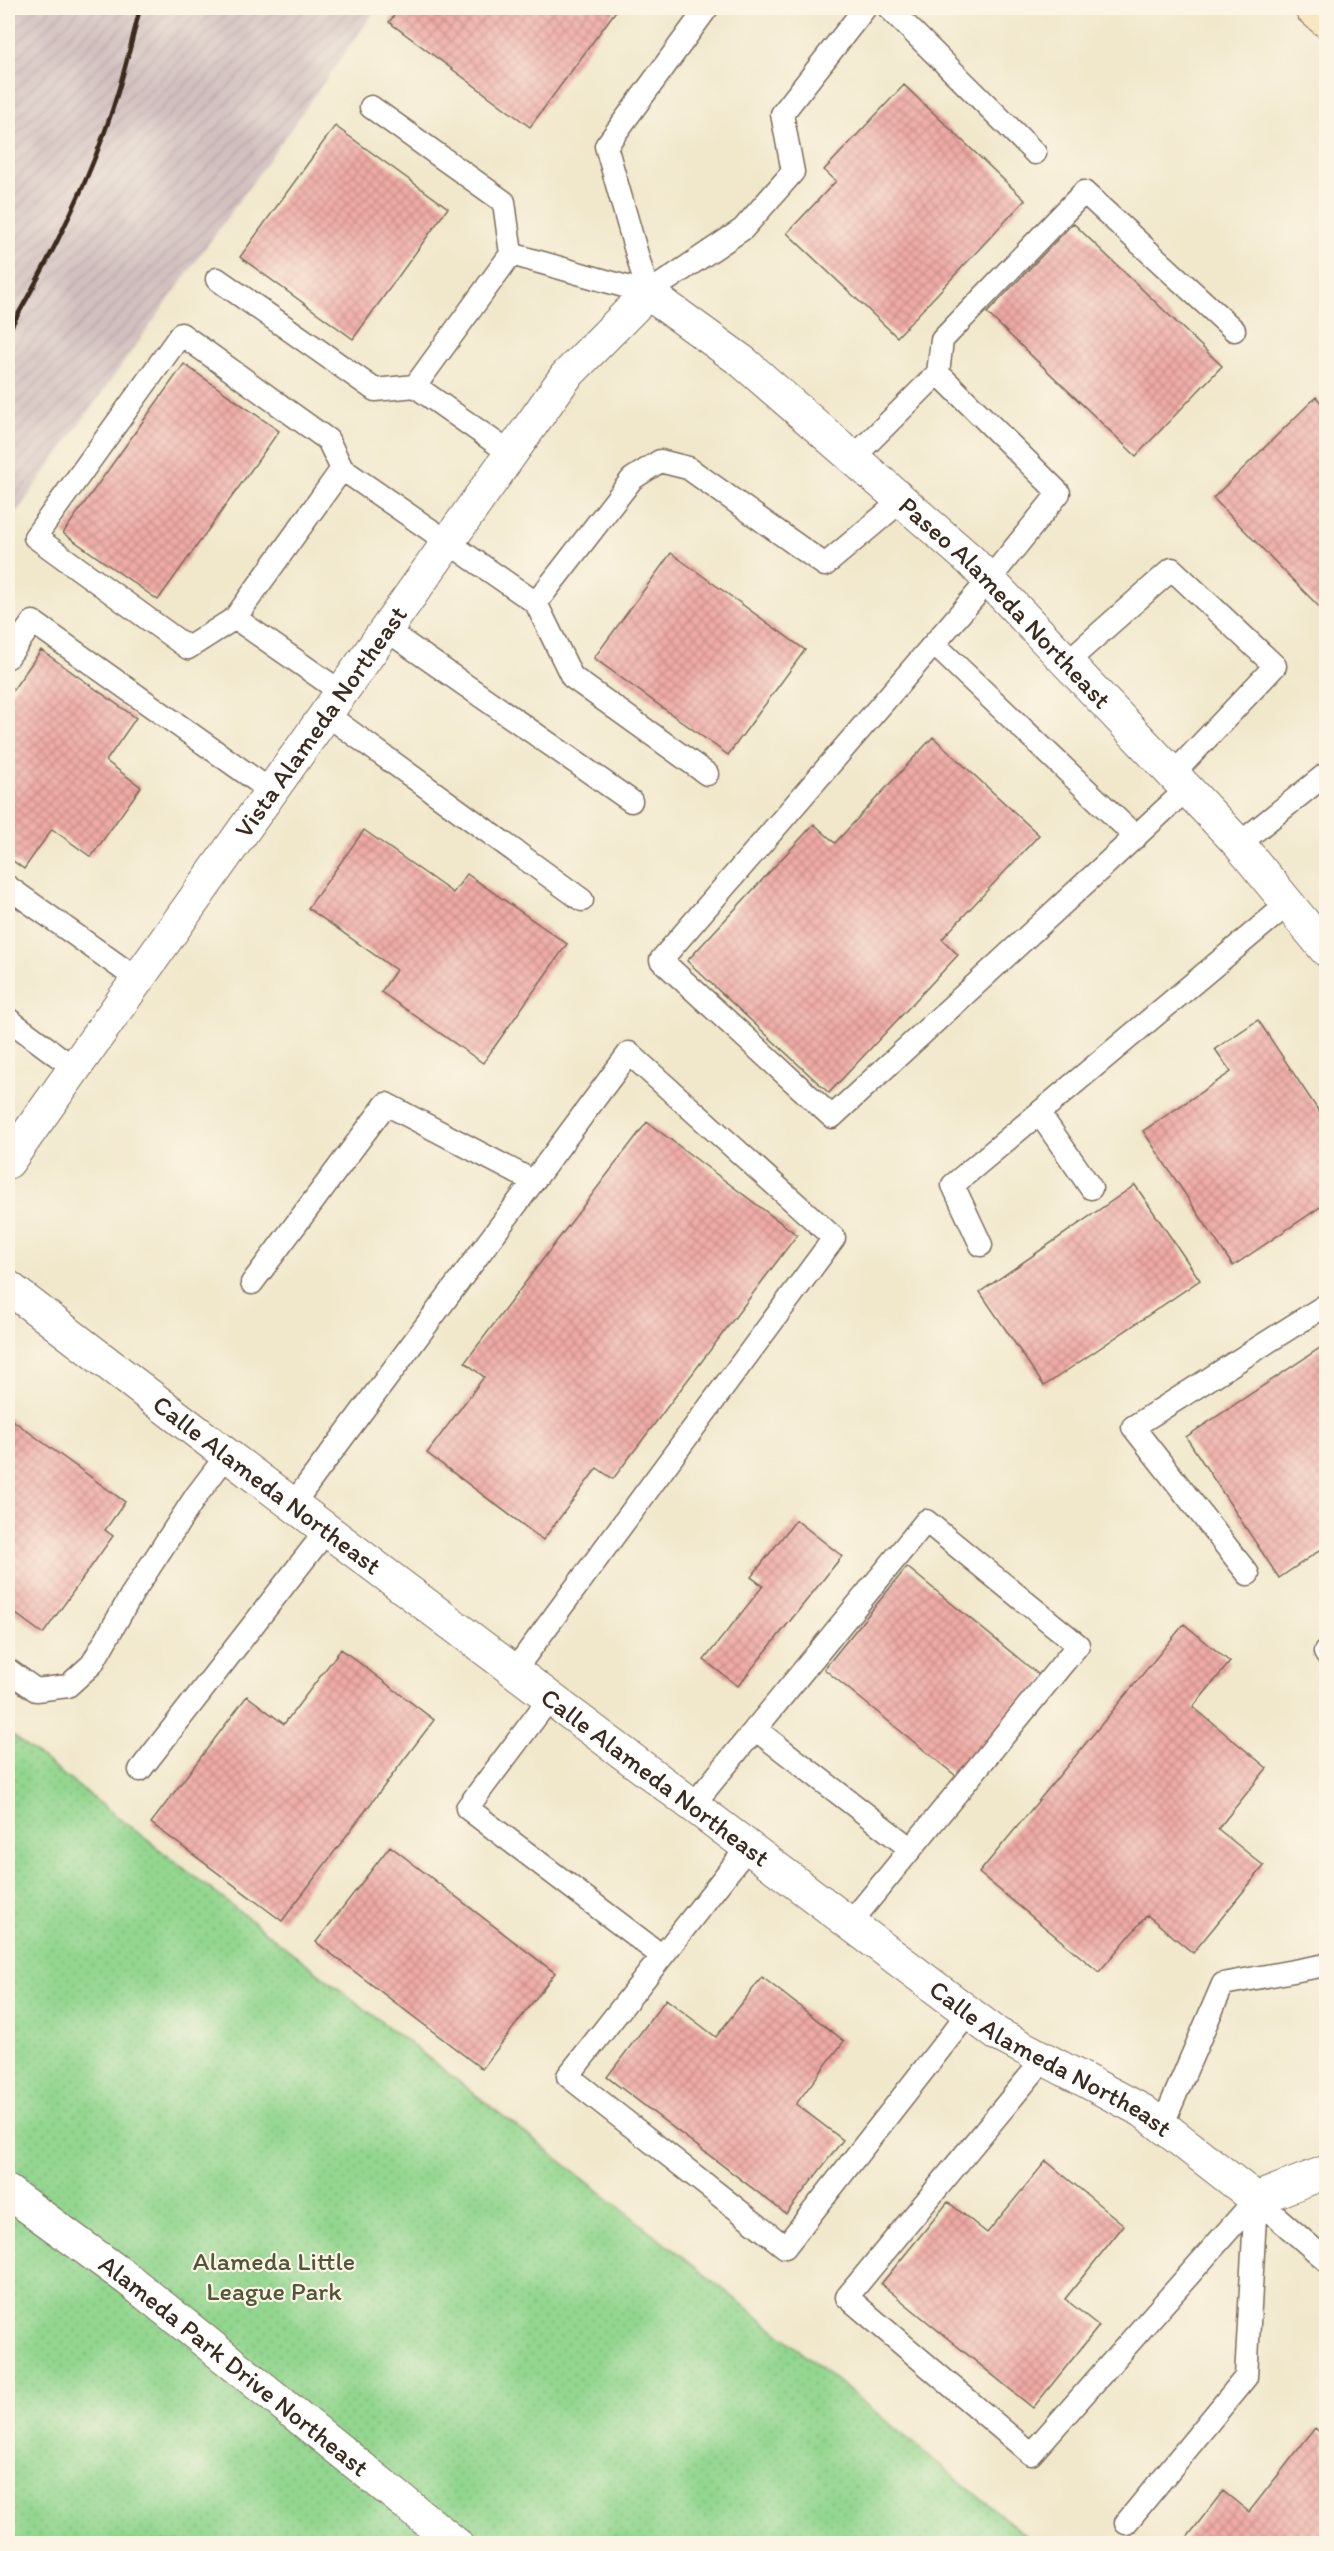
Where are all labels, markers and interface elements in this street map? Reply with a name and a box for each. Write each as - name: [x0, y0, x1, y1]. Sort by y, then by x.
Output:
- street label: Paseo Alameda Northeast: [892, 489, 1118, 715]
- street label: Vista Alameda Northeast: [227, 599, 414, 844]
- street label: Calle Alameda Northeast: [146, 1388, 388, 1582]
- street label: Calle Alameda Northeast: [534, 1681, 776, 1874]
- street label: Calle Alameda Northeast: [923, 1973, 1179, 2144]
- park label: Alameda Little League Park: [193, 2245, 355, 2307]
- street label: Alameda Park Drive Northeast: [93, 2248, 376, 2483]

